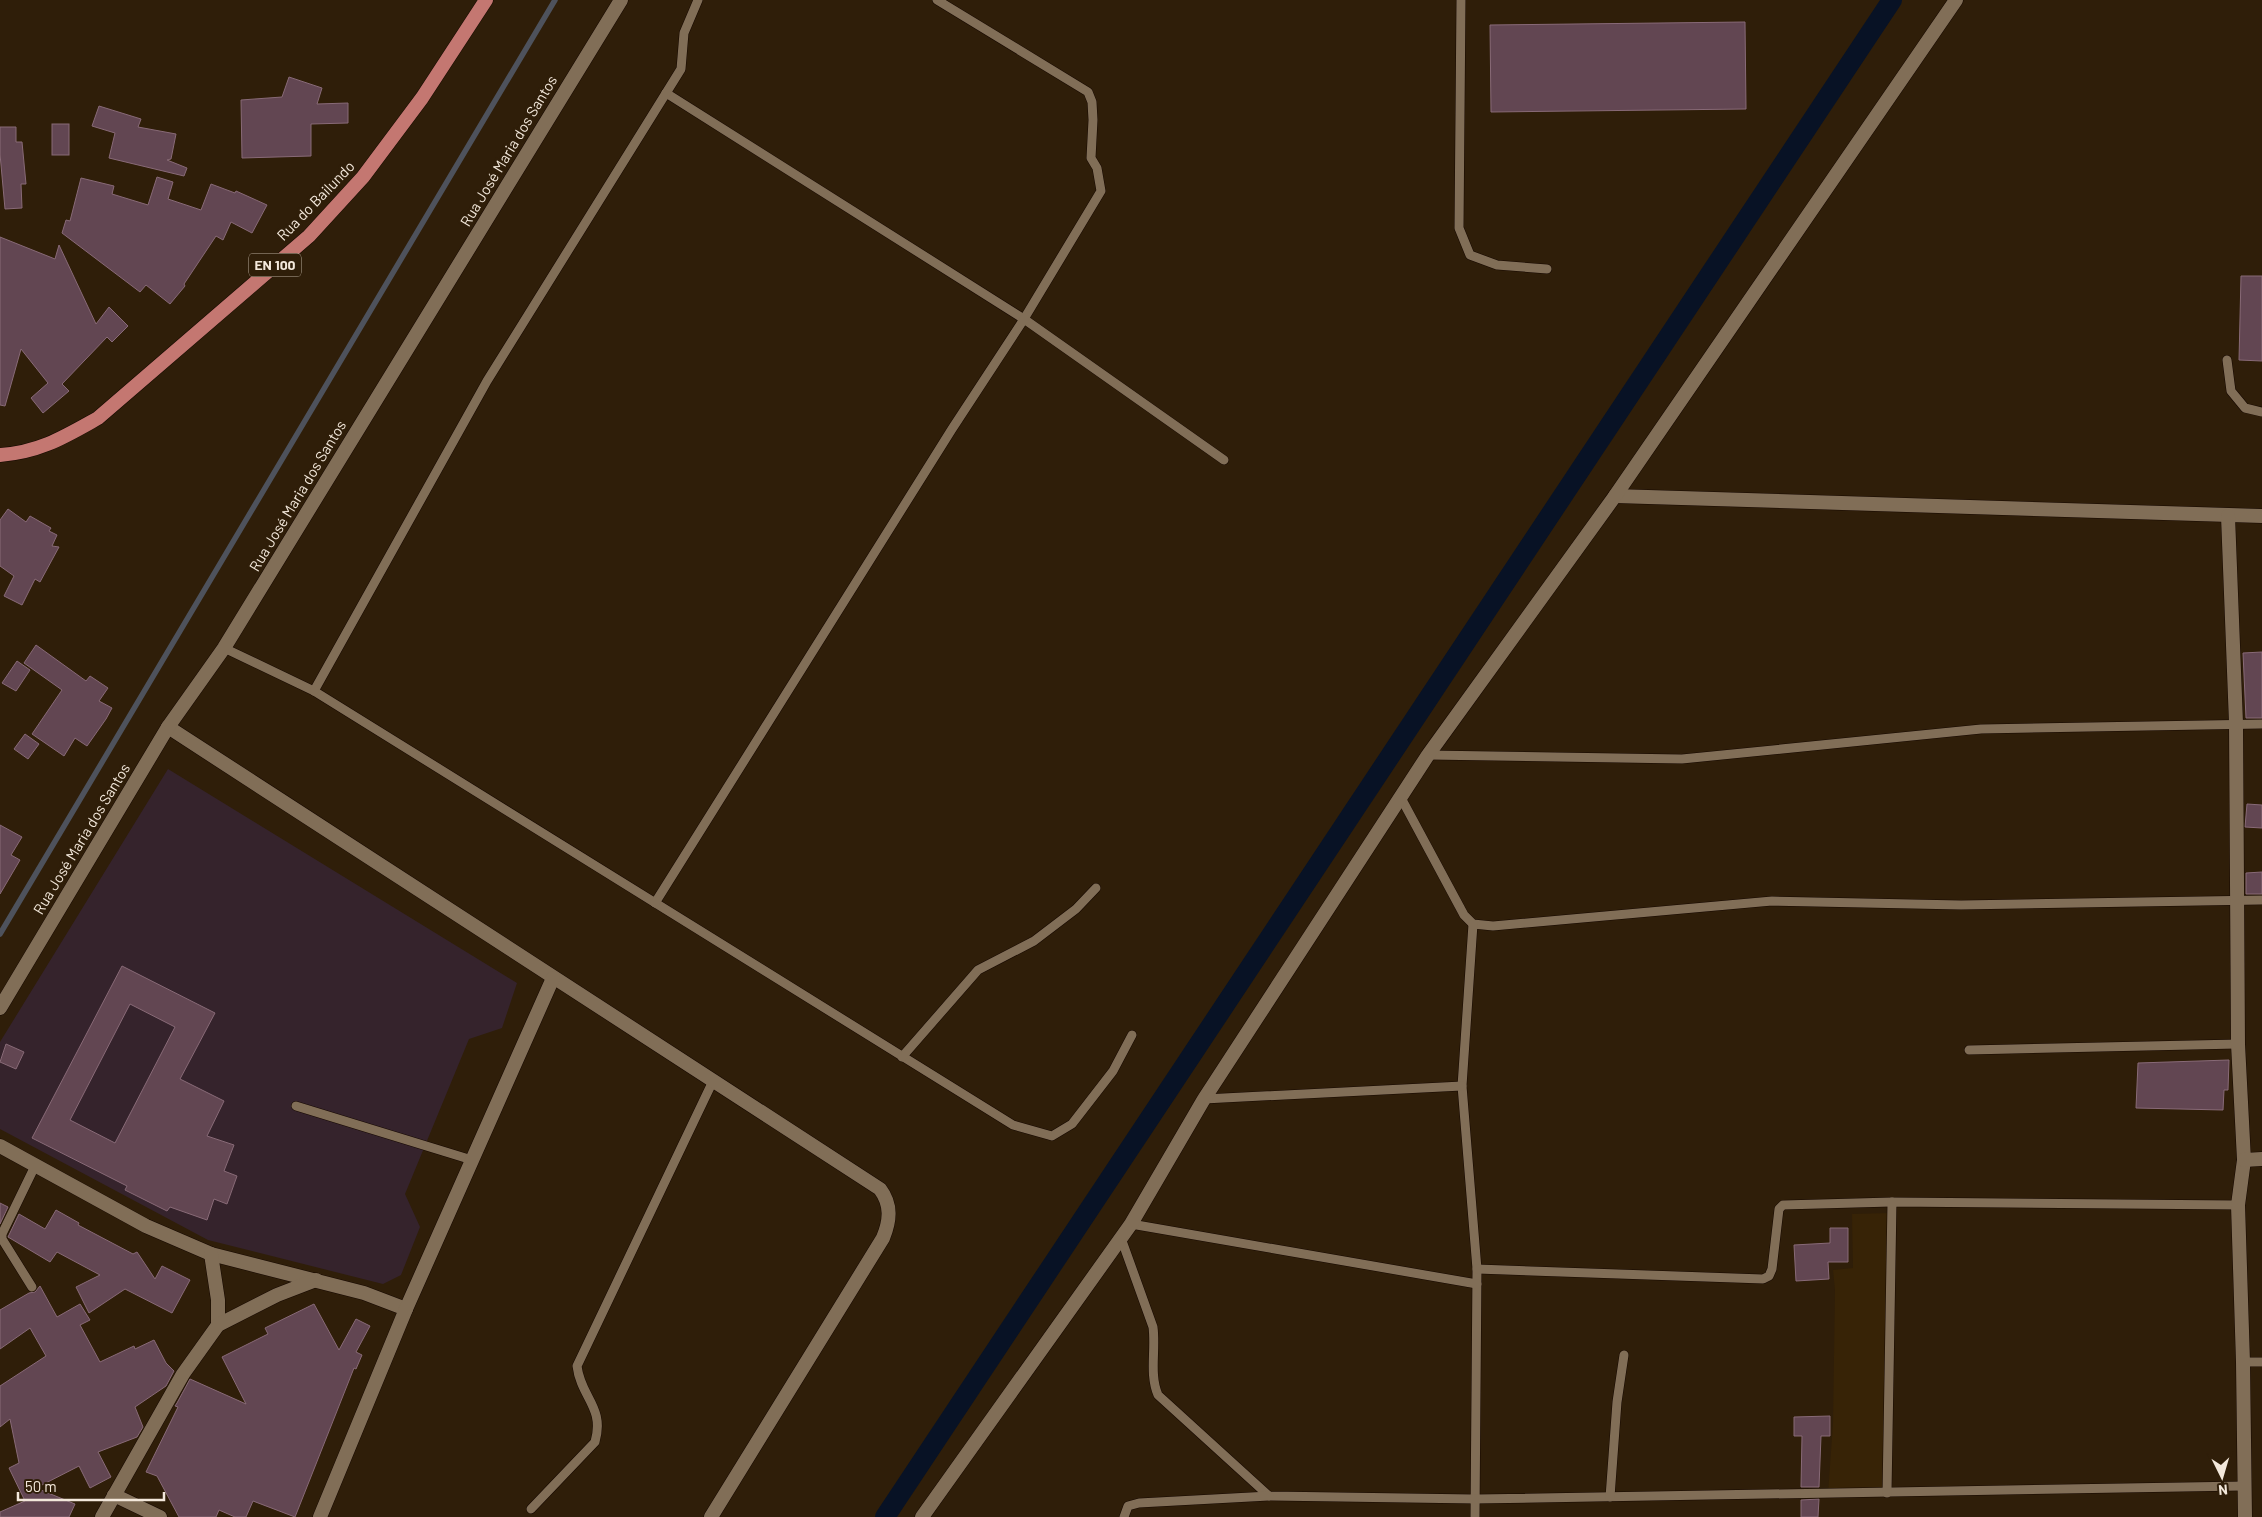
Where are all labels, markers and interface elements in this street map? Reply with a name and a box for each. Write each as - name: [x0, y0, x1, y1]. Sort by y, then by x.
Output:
- street label: Rua José Maria dos Santos: [456, 72, 560, 229]
- street label: Rua do Bailundo: [273, 157, 358, 244]
- road number: EN 100: [249, 254, 301, 276]
- street label: Rua José Maria dos Santos: [245, 417, 349, 574]
- street label: Rua José Maria dos Santos: [29, 760, 133, 917]
- north arrow: [2197, 1452, 2247, 1502]
- scale bar: [18, 1470, 164, 1502]
- text: 50 m: [25, 1477, 57, 1495]
- text: N: [2218, 1482, 2229, 1499]

